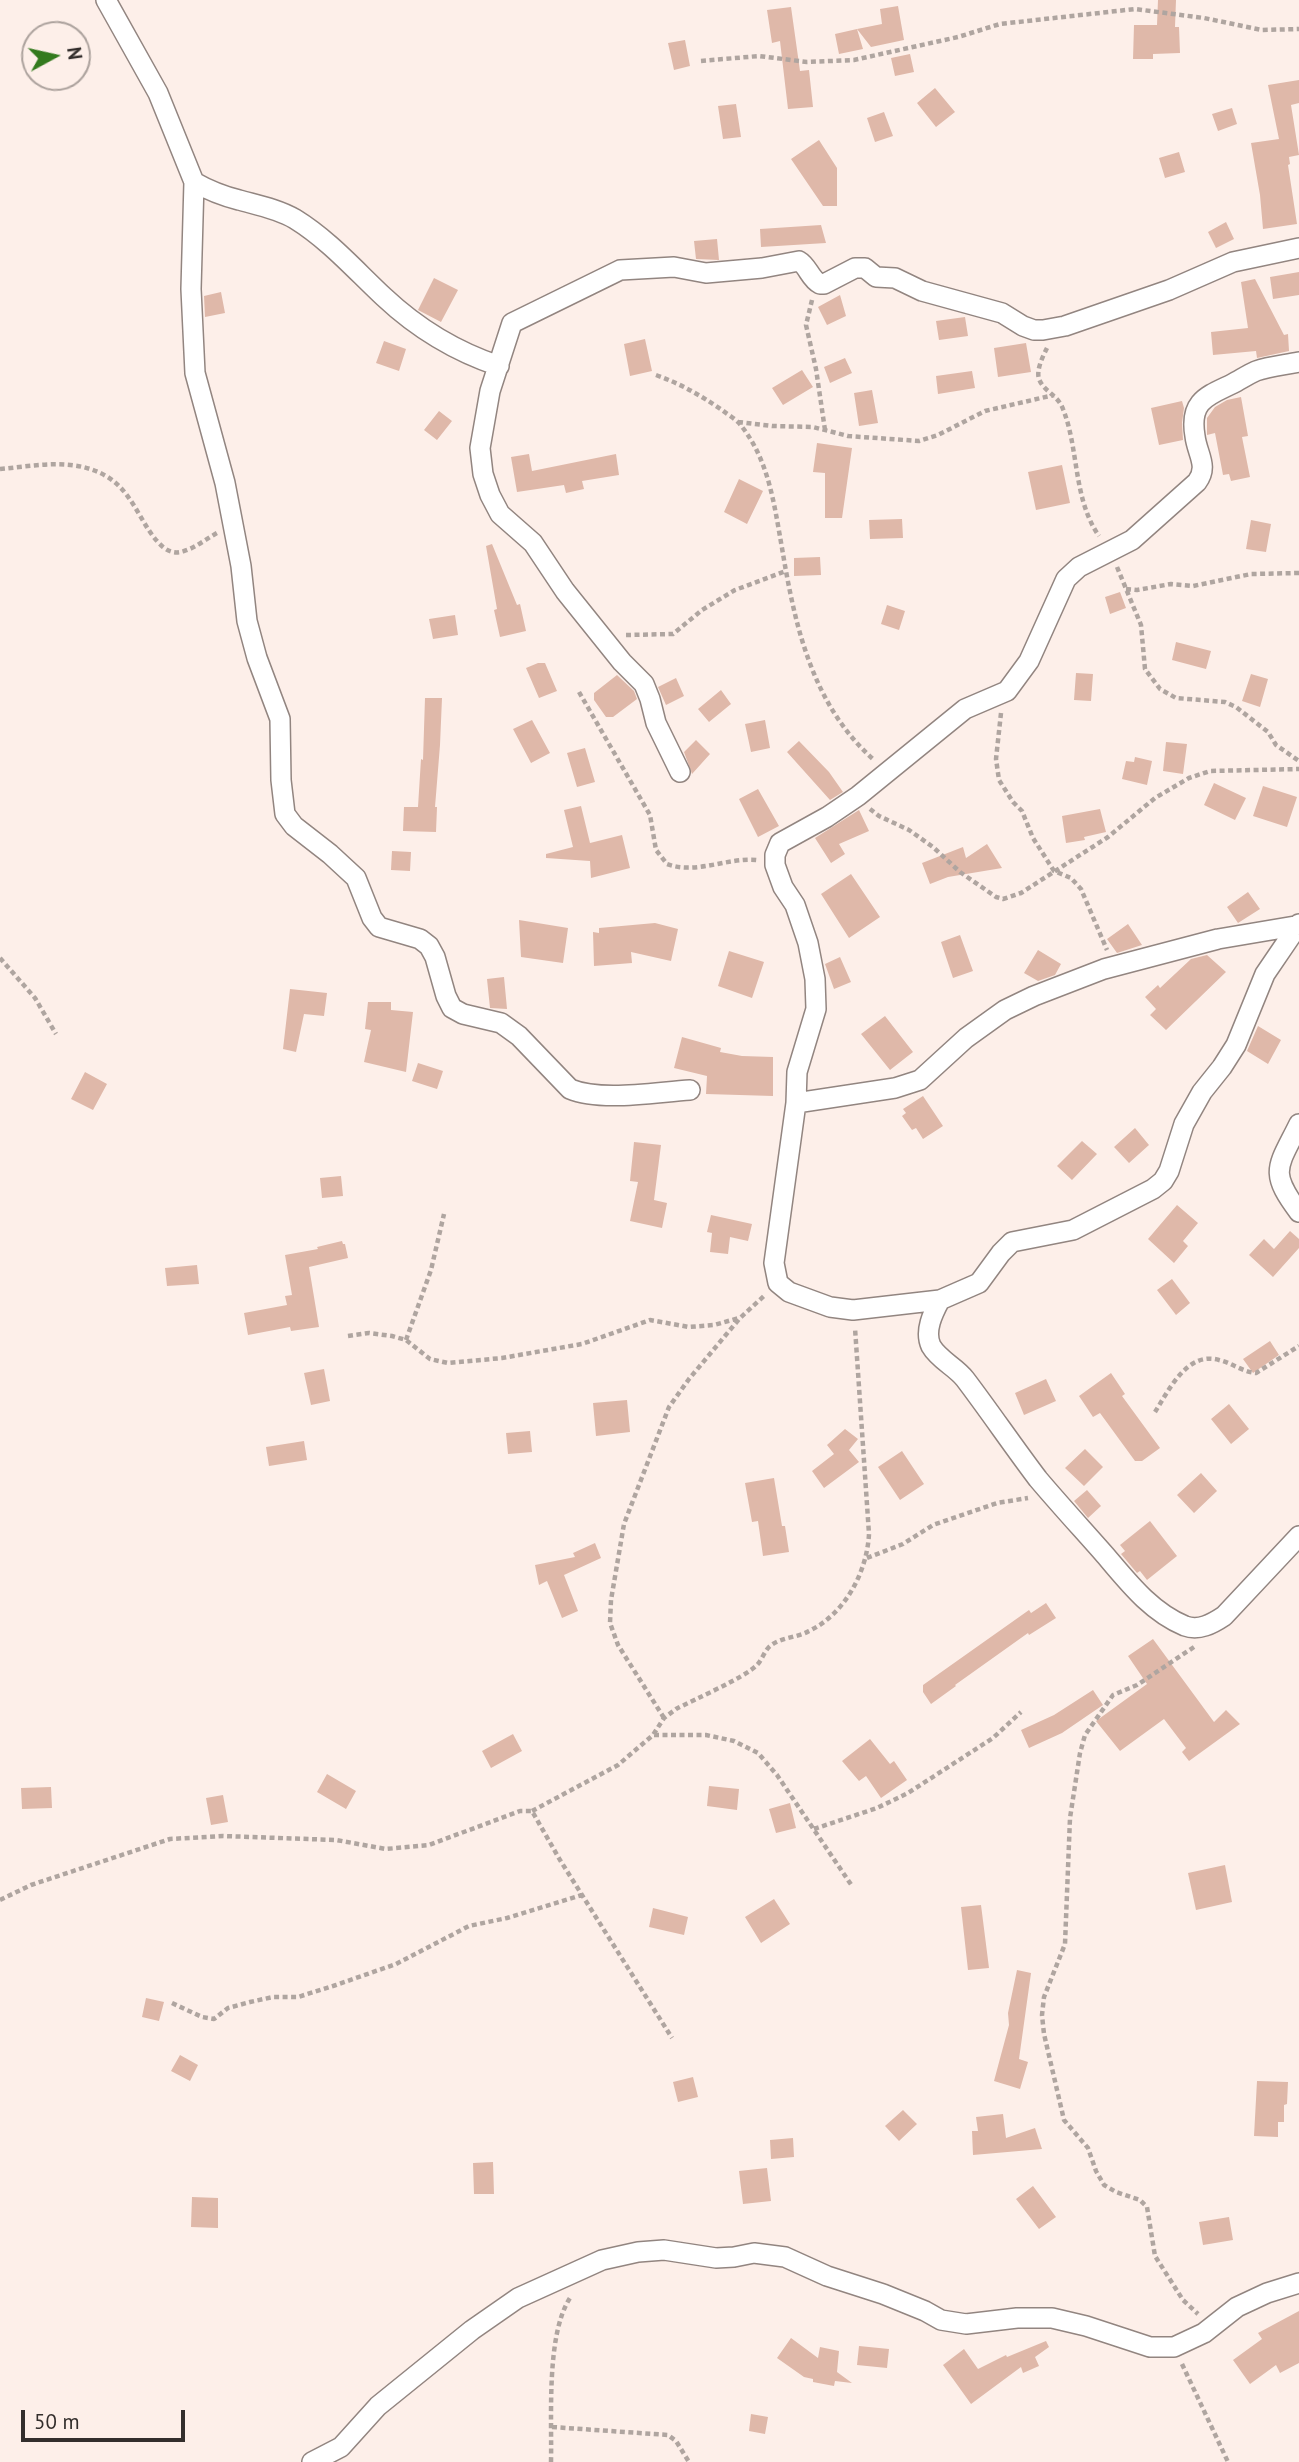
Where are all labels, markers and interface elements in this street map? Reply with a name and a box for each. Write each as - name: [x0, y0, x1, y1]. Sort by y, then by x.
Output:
- north arrow: [21, 21, 91, 91]
- text: N: [62, 45, 88, 61]
- scale bar: [24, 2396, 189, 2440]
- text: 50 m: [34, 2408, 80, 2435]

